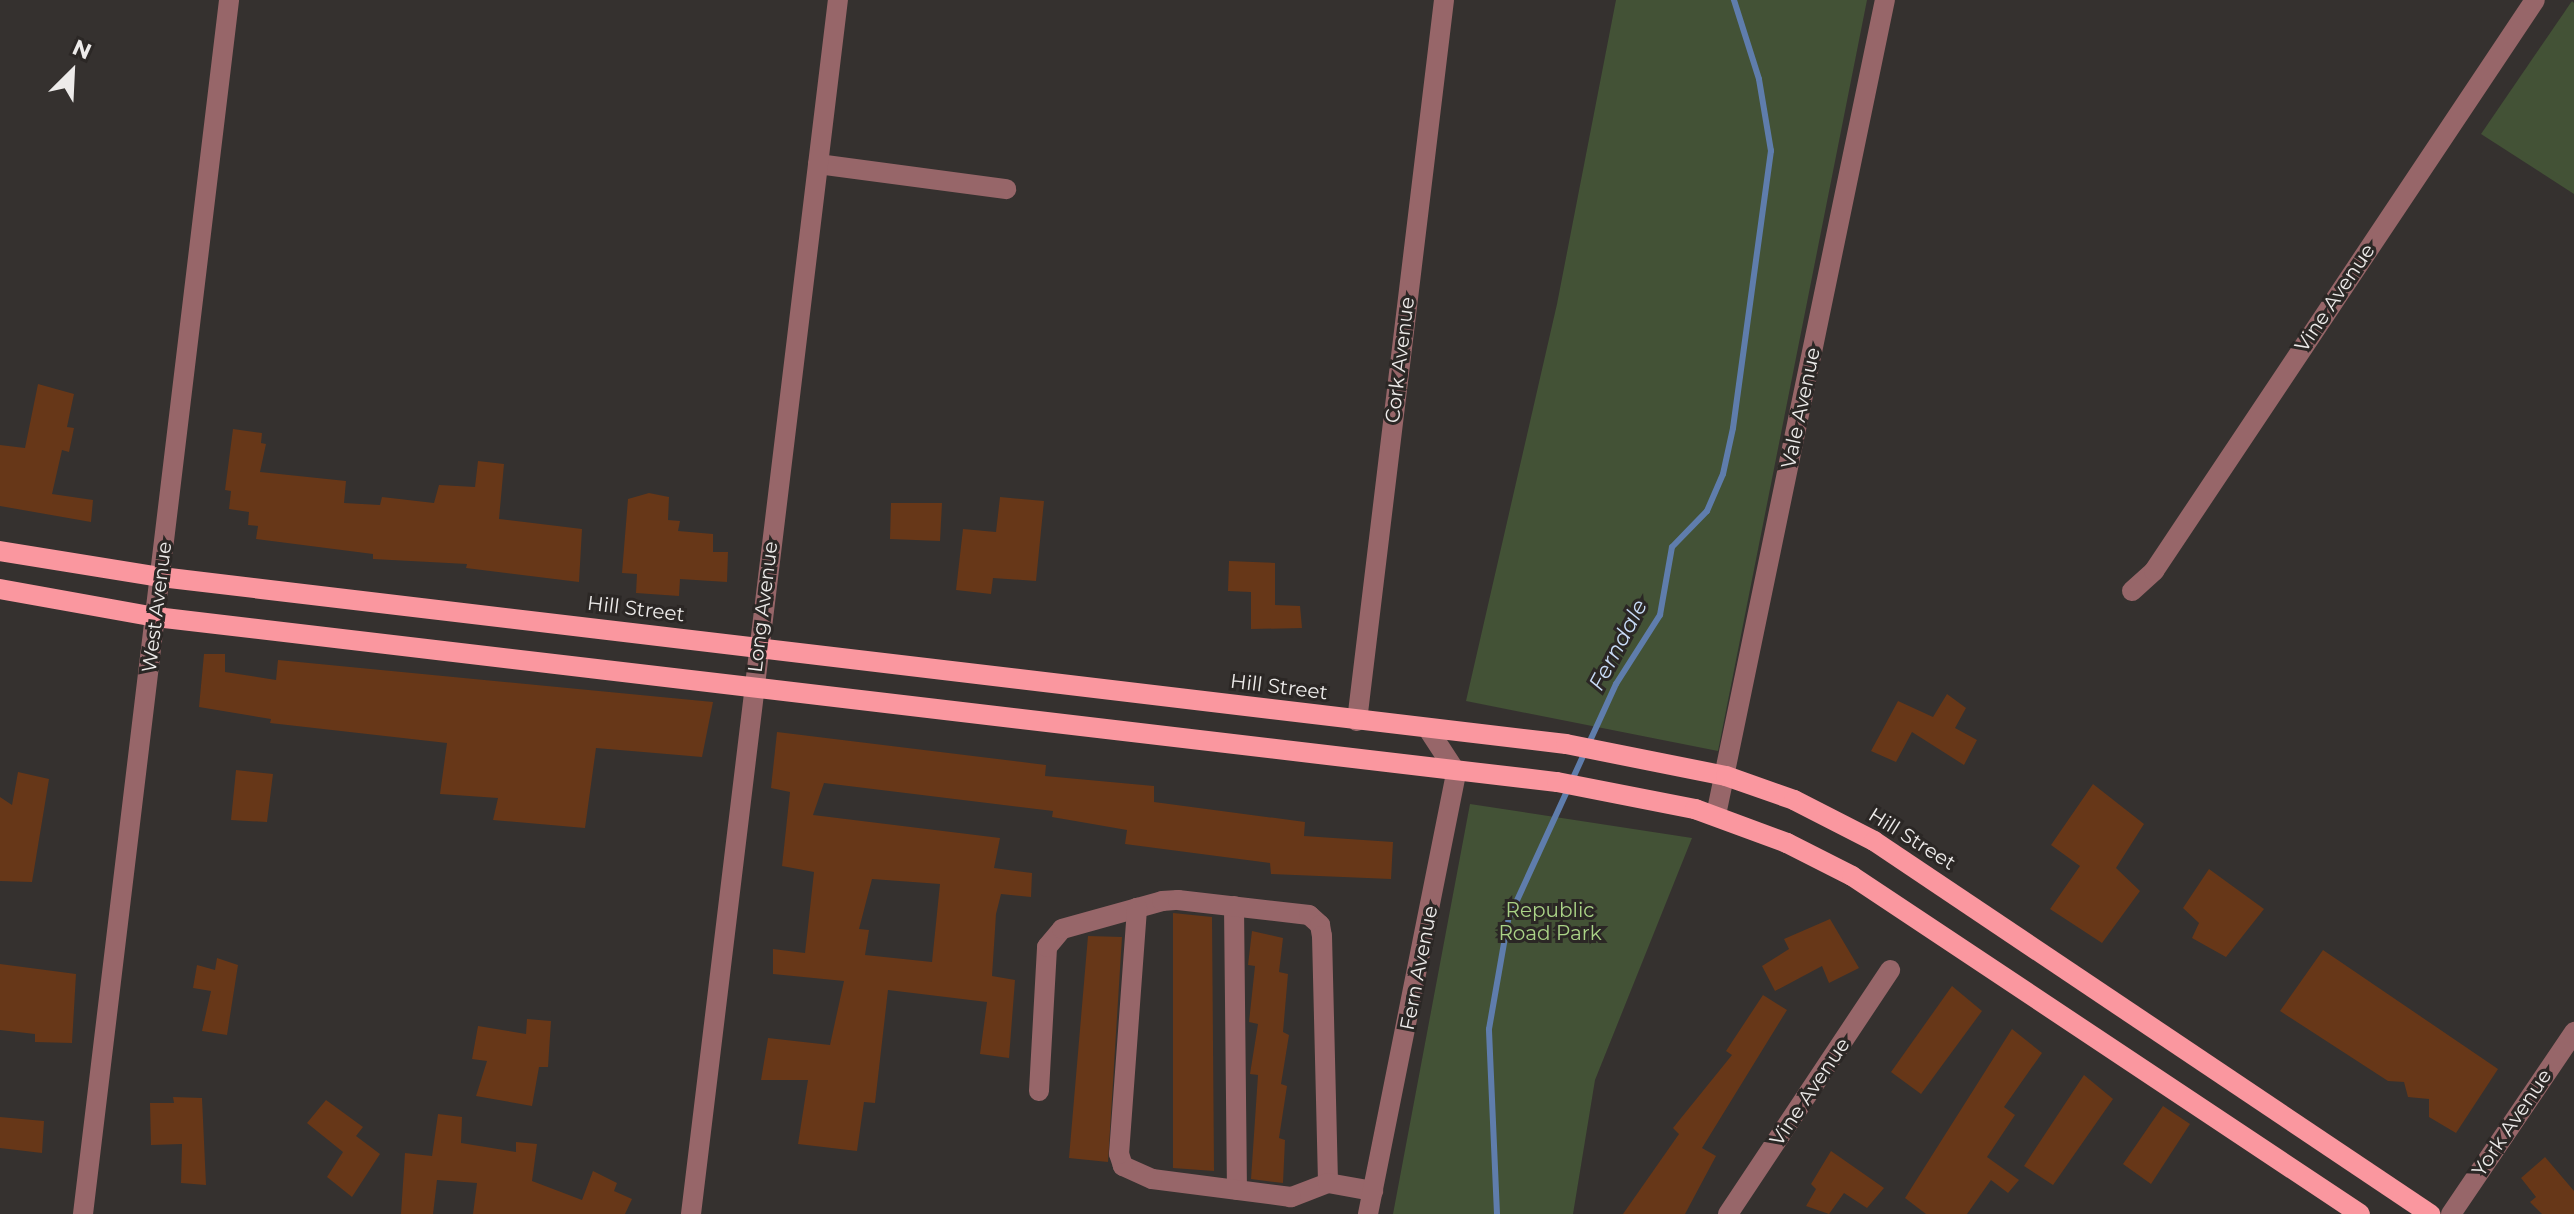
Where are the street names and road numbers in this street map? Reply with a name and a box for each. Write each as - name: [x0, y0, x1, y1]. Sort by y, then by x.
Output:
- street label: Vine Avenue: [2290, 239, 2380, 357]
- street label: Cork Avenue: [1380, 296, 1420, 424]
- street label: Vale Avenue: [1776, 345, 1826, 471]
- street label: West Avenue: [137, 540, 177, 674]
- street label: Long Avenue: [743, 540, 783, 674]
- street label: Hill Street: [586, 591, 686, 627]
- street label: Hill Street: [1229, 669, 1329, 705]
- street label: Hill Street: [1864, 803, 1960, 875]
- street label: Fern Avenue: [1395, 904, 1443, 1032]
- street label: Vine Avenue: [1765, 1033, 1855, 1151]
- street label: York Avenue: [2467, 1065, 2557, 1181]

